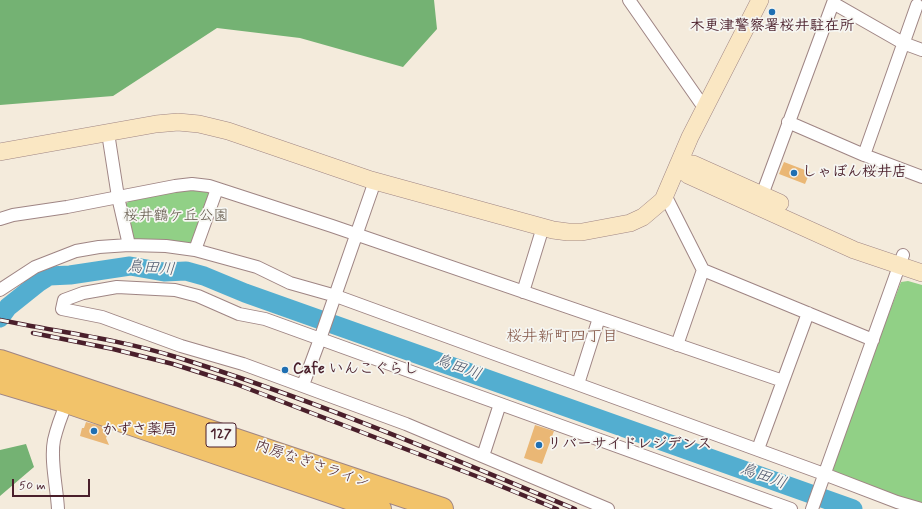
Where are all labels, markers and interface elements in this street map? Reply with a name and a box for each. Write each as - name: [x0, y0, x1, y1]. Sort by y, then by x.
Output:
- marker: 木更津警察署桜井駐在所: [767, 7, 777, 17]
- place label: 木更津警察署桜井駐在所: [690, 18, 854, 36]
- place label: しゃぼん桜井店: [802, 164, 907, 182]
- marker: しゃぼん桜井店: [789, 168, 799, 178]
- park label: 桜井鶴ケ丘公園: [124, 208, 228, 226]
- water label: 鳥田川: [126, 258, 176, 280]
- district label: 桜井新町四丁目: [506, 328, 618, 348]
- water label: 鳥田川: [432, 351, 484, 385]
- place label: Cafe いんこぐらし: [293, 361, 419, 379]
- marker: Cafe いんこぐらし: [280, 365, 290, 375]
- place label: かずさ薬局: [102, 422, 177, 440]
- road number: 127: [206, 423, 236, 447]
- marker: かずさ薬局: [89, 426, 99, 436]
- place label: リバーサイドレジデンス: [547, 436, 712, 454]
- street label: 内房なぎさライン: [252, 437, 372, 493]
- marker: リバーサイドレジデンス: [534, 440, 544, 450]
- water label: 鳥田川: [737, 460, 789, 494]
- scale bar: [14, 471, 92, 497]
- text: 50 m: [19, 478, 46, 494]

